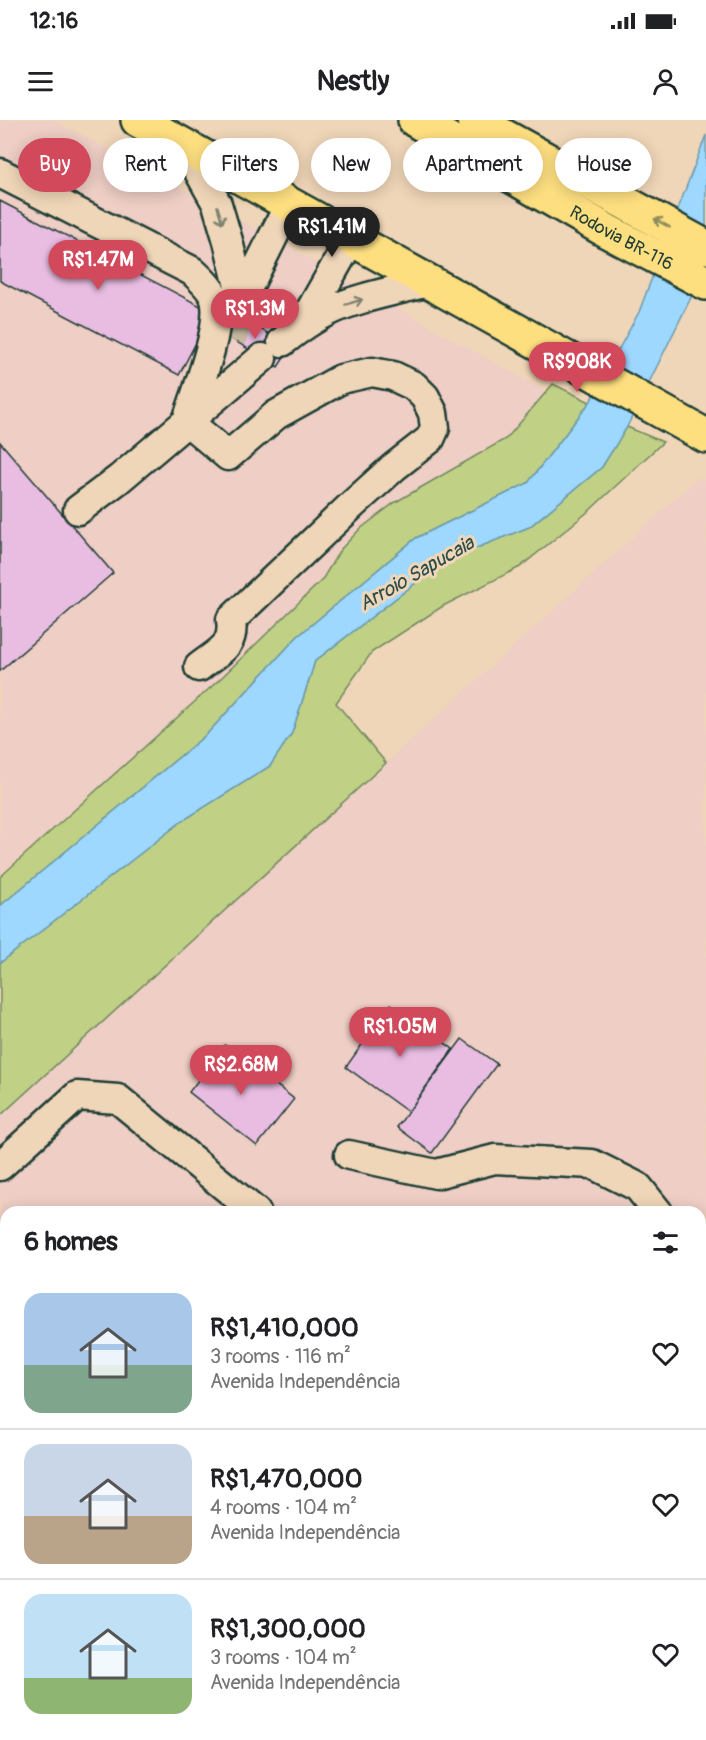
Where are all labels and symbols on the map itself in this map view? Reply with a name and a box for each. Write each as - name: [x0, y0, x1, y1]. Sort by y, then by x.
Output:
- street label: Rodovia BR-116: [565, 201, 677, 276]
- one-way arrow: [215, 205, 226, 224]
- pin: R$1.41M: [277, 207, 387, 258]
- one-way arrow: [653, 217, 671, 228]
- pin: R$1.47M: [43, 240, 153, 291]
- pin: R$1.3M: [206, 289, 304, 340]
- one-way arrow: [344, 296, 363, 307]
- pin: R$908K: [528, 342, 626, 393]
- water label: Arroio Sapucaia: [354, 530, 480, 617]
- pin: R$1.05M: [345, 1007, 455, 1058]
- pin: R$2.68M: [186, 1045, 296, 1096]

